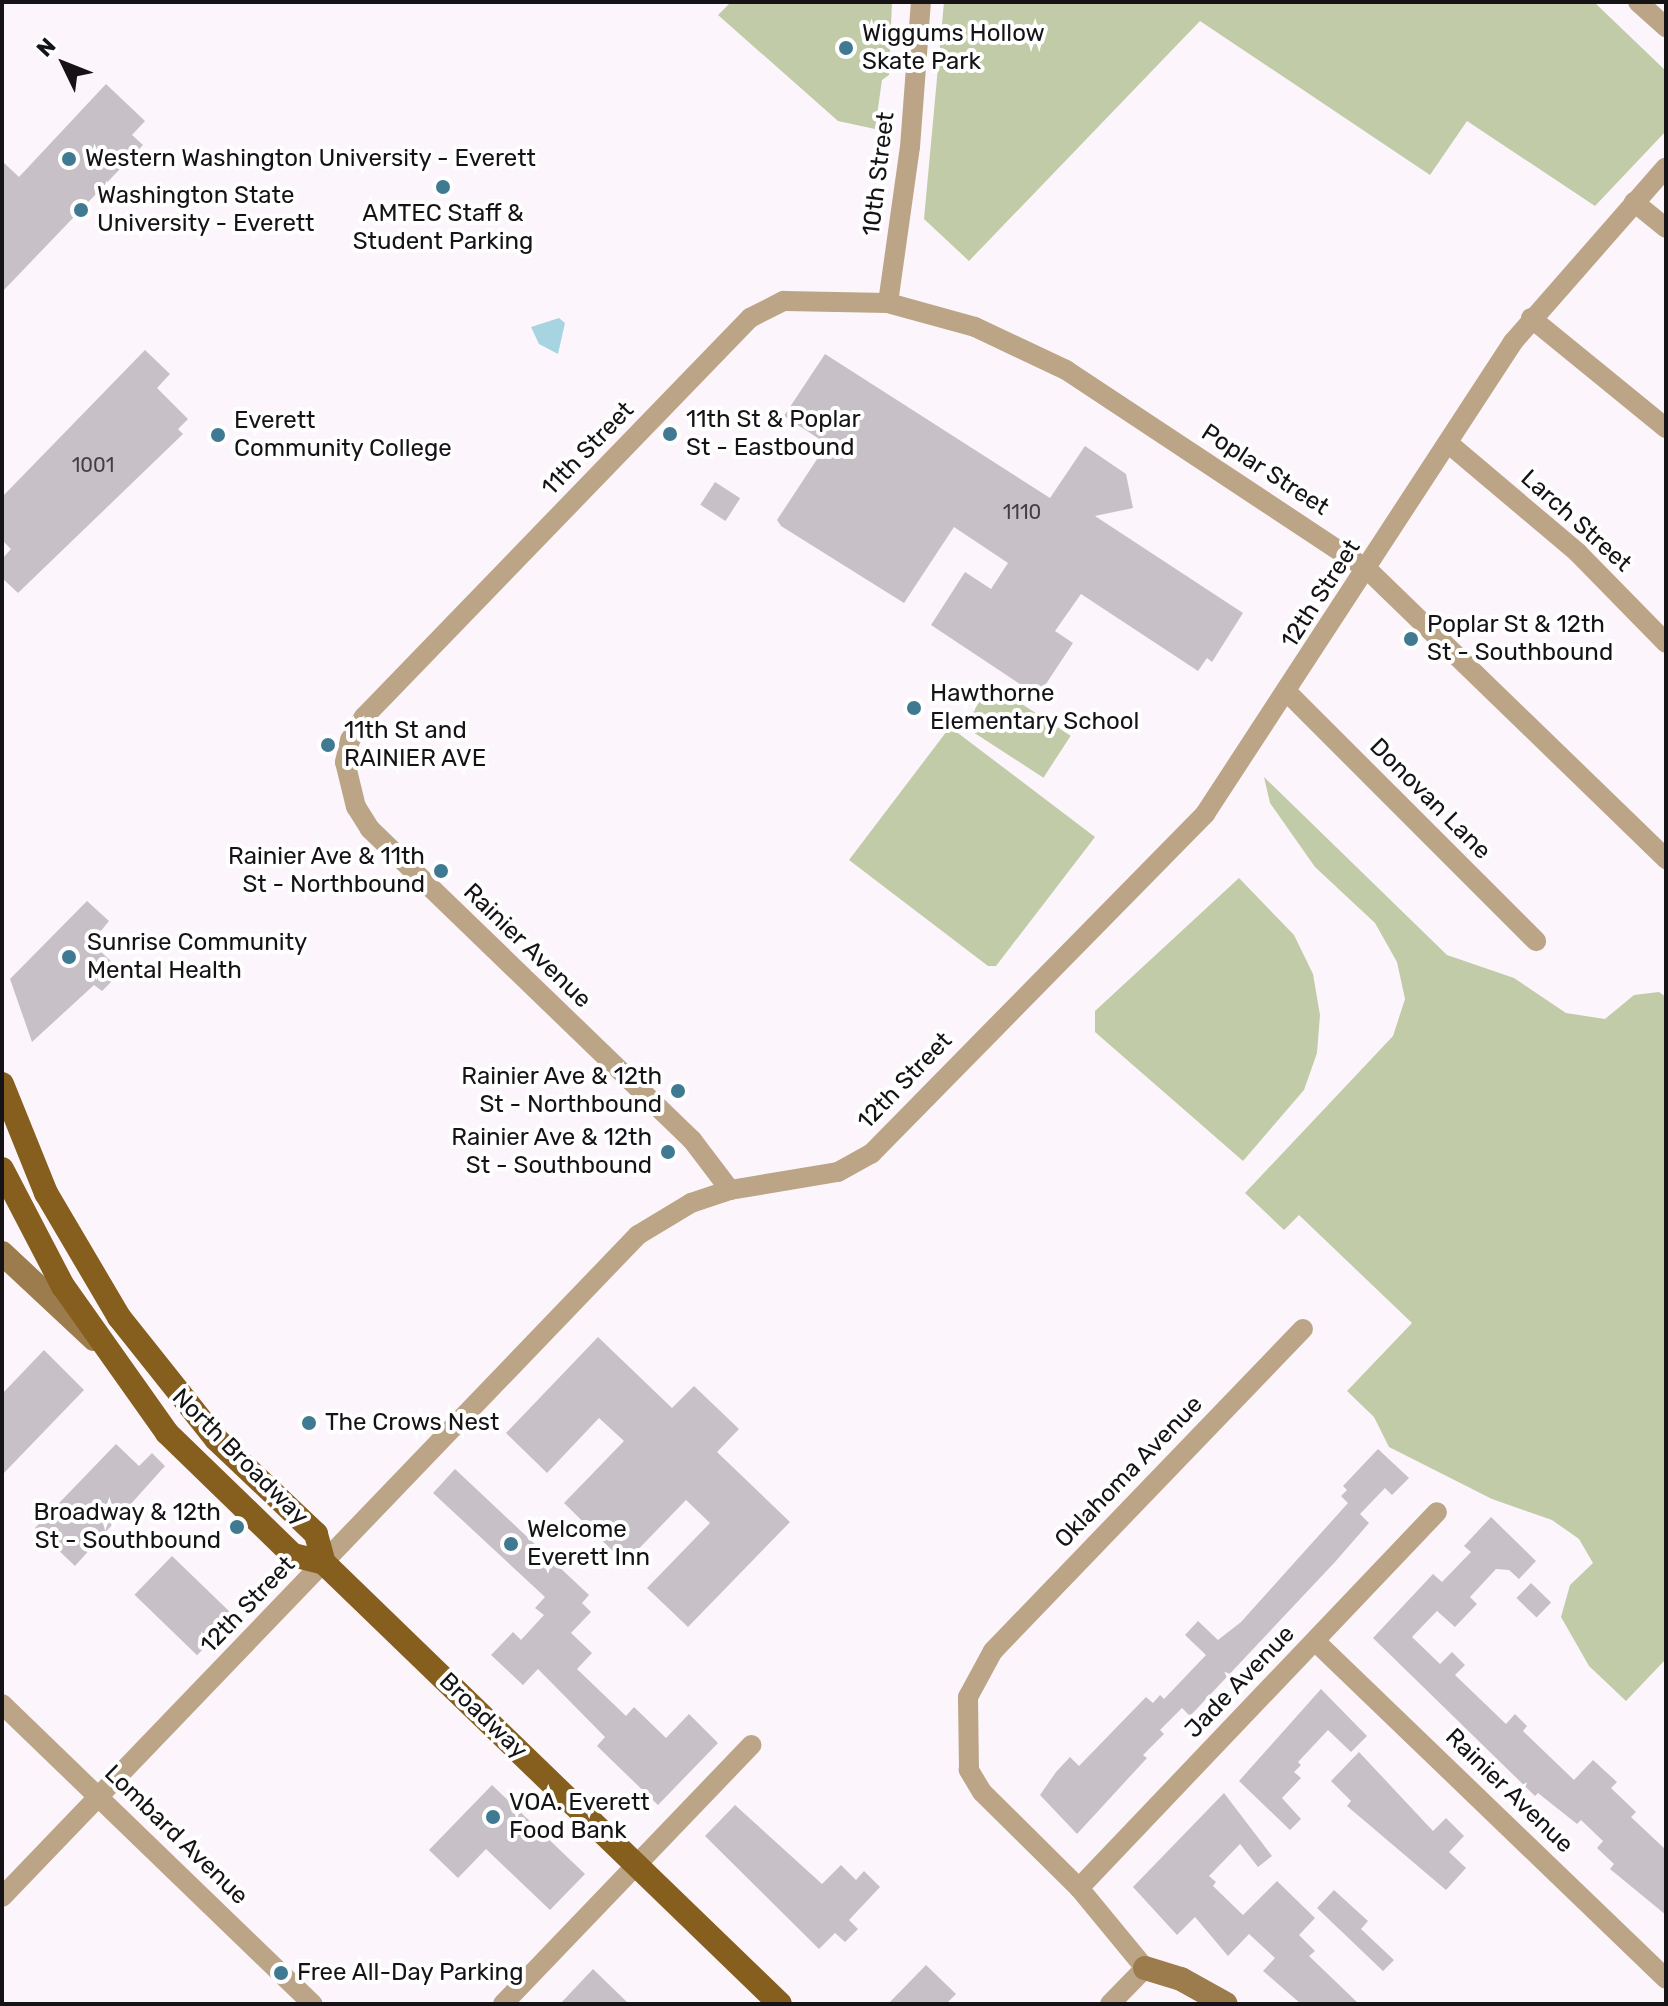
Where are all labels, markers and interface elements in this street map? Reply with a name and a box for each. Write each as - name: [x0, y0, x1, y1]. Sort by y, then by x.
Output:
- place label: Wiggums Hollow Skate Park: [862, 20, 1045, 76]
- north arrow: [24, 24, 104, 104]
- text: N: [31, 32, 61, 62]
- marker: Wiggums Hollow Skate Park: [837, 39, 855, 57]
- street label: 10th Street: [857, 110, 901, 238]
- place label: Western Washington University - Everett: [85, 145, 537, 173]
- marker: Western Washington University - Everett: [60, 150, 78, 168]
- marker: AMTEC Staff & Student Parking: [434, 178, 452, 196]
- place label: Washington State University - Everett: [97, 182, 315, 238]
- place label: AMTEC Staff & Student Parking: [353, 200, 533, 256]
- marker: Washington State University - Everett: [72, 201, 90, 219]
- street label: 11th Street: [536, 396, 640, 502]
- place label: 11th St & Poplar St - Eastbound: [686, 406, 861, 462]
- place label: Everett Community College: [234, 407, 452, 463]
- street label: Poplar Street: [1196, 418, 1334, 522]
- marker: 11th St & Poplar St - Eastbound: [661, 425, 679, 443]
- marker: Everett Community College: [209, 426, 227, 444]
- house number: 1001: [72, 453, 114, 477]
- street label: Larch Street: [1515, 464, 1637, 578]
- house number: 1110: [1003, 500, 1041, 524]
- street label: 12th Street: [1275, 534, 1367, 654]
- place label: Poplar St & 12th St - Southbound: [1427, 611, 1613, 667]
- marker: Poplar St & 12th St - Southbound: [1402, 630, 1420, 648]
- place label: Hawthorne Elementary School: [930, 680, 1140, 736]
- marker: Hawthorne Elementary School: [905, 699, 923, 717]
- place label: 11th St and RAINIER AVE: [344, 717, 487, 773]
- street label: Donovan Lane: [1363, 732, 1497, 866]
- marker: 11th St and RAINIER AVE: [319, 736, 337, 754]
- place label: Rainier Ave & 11th St - Northbound: [227, 843, 425, 899]
- marker: Rainier Ave & 11th St - Northbound: [432, 862, 450, 880]
- street label: Rainier Avenue: [457, 877, 597, 1015]
- place label: Sunrise Community Mental Health: [87, 929, 307, 985]
- marker: Sunrise Community Mental Health: [58, 946, 80, 968]
- street label: 12th Street: [852, 1027, 958, 1135]
- place label: Rainier Ave & 12th St - Northbound: [460, 1063, 662, 1119]
- marker: Rainier Ave & 12th St - Northbound: [669, 1082, 687, 1100]
- place label: Rainier Ave & 12th St - Southbound: [450, 1124, 652, 1180]
- marker: Rainier Ave & 12th St - Southbound: [659, 1143, 677, 1161]
- street label: North Broadway: [166, 1383, 314, 1531]
- street label: Oklahoma Avenue: [1049, 1390, 1209, 1554]
- place label: The Crows Nest: [325, 1409, 499, 1437]
- marker: The Crows Nest: [300, 1414, 318, 1432]
- place label: Broadway & 12th St - Southbound: [33, 1499, 221, 1555]
- place label: Welcome Everett Inn: [527, 1516, 650, 1572]
- marker: Broadway & 12th St - Southbound: [228, 1518, 246, 1536]
- marker: Welcome Everett Inn: [502, 1535, 520, 1553]
- street label: 12th Street: [195, 1551, 301, 1659]
- street label: Jade Avenue: [1179, 1619, 1301, 1745]
- street label: Broadway: [433, 1667, 533, 1765]
- street label: Rainier Avenue: [1439, 1722, 1579, 1860]
- street label: Lombard Avenue: [98, 1759, 254, 1911]
- place label: VOA. Everett Food Bank: [509, 1789, 650, 1845]
- marker: VOA. Everett Food Bank: [484, 1808, 502, 1826]
- place label: Free All-Day Parking: [297, 1959, 525, 1987]
- marker: Free All-Day Parking: [272, 1964, 290, 1982]

